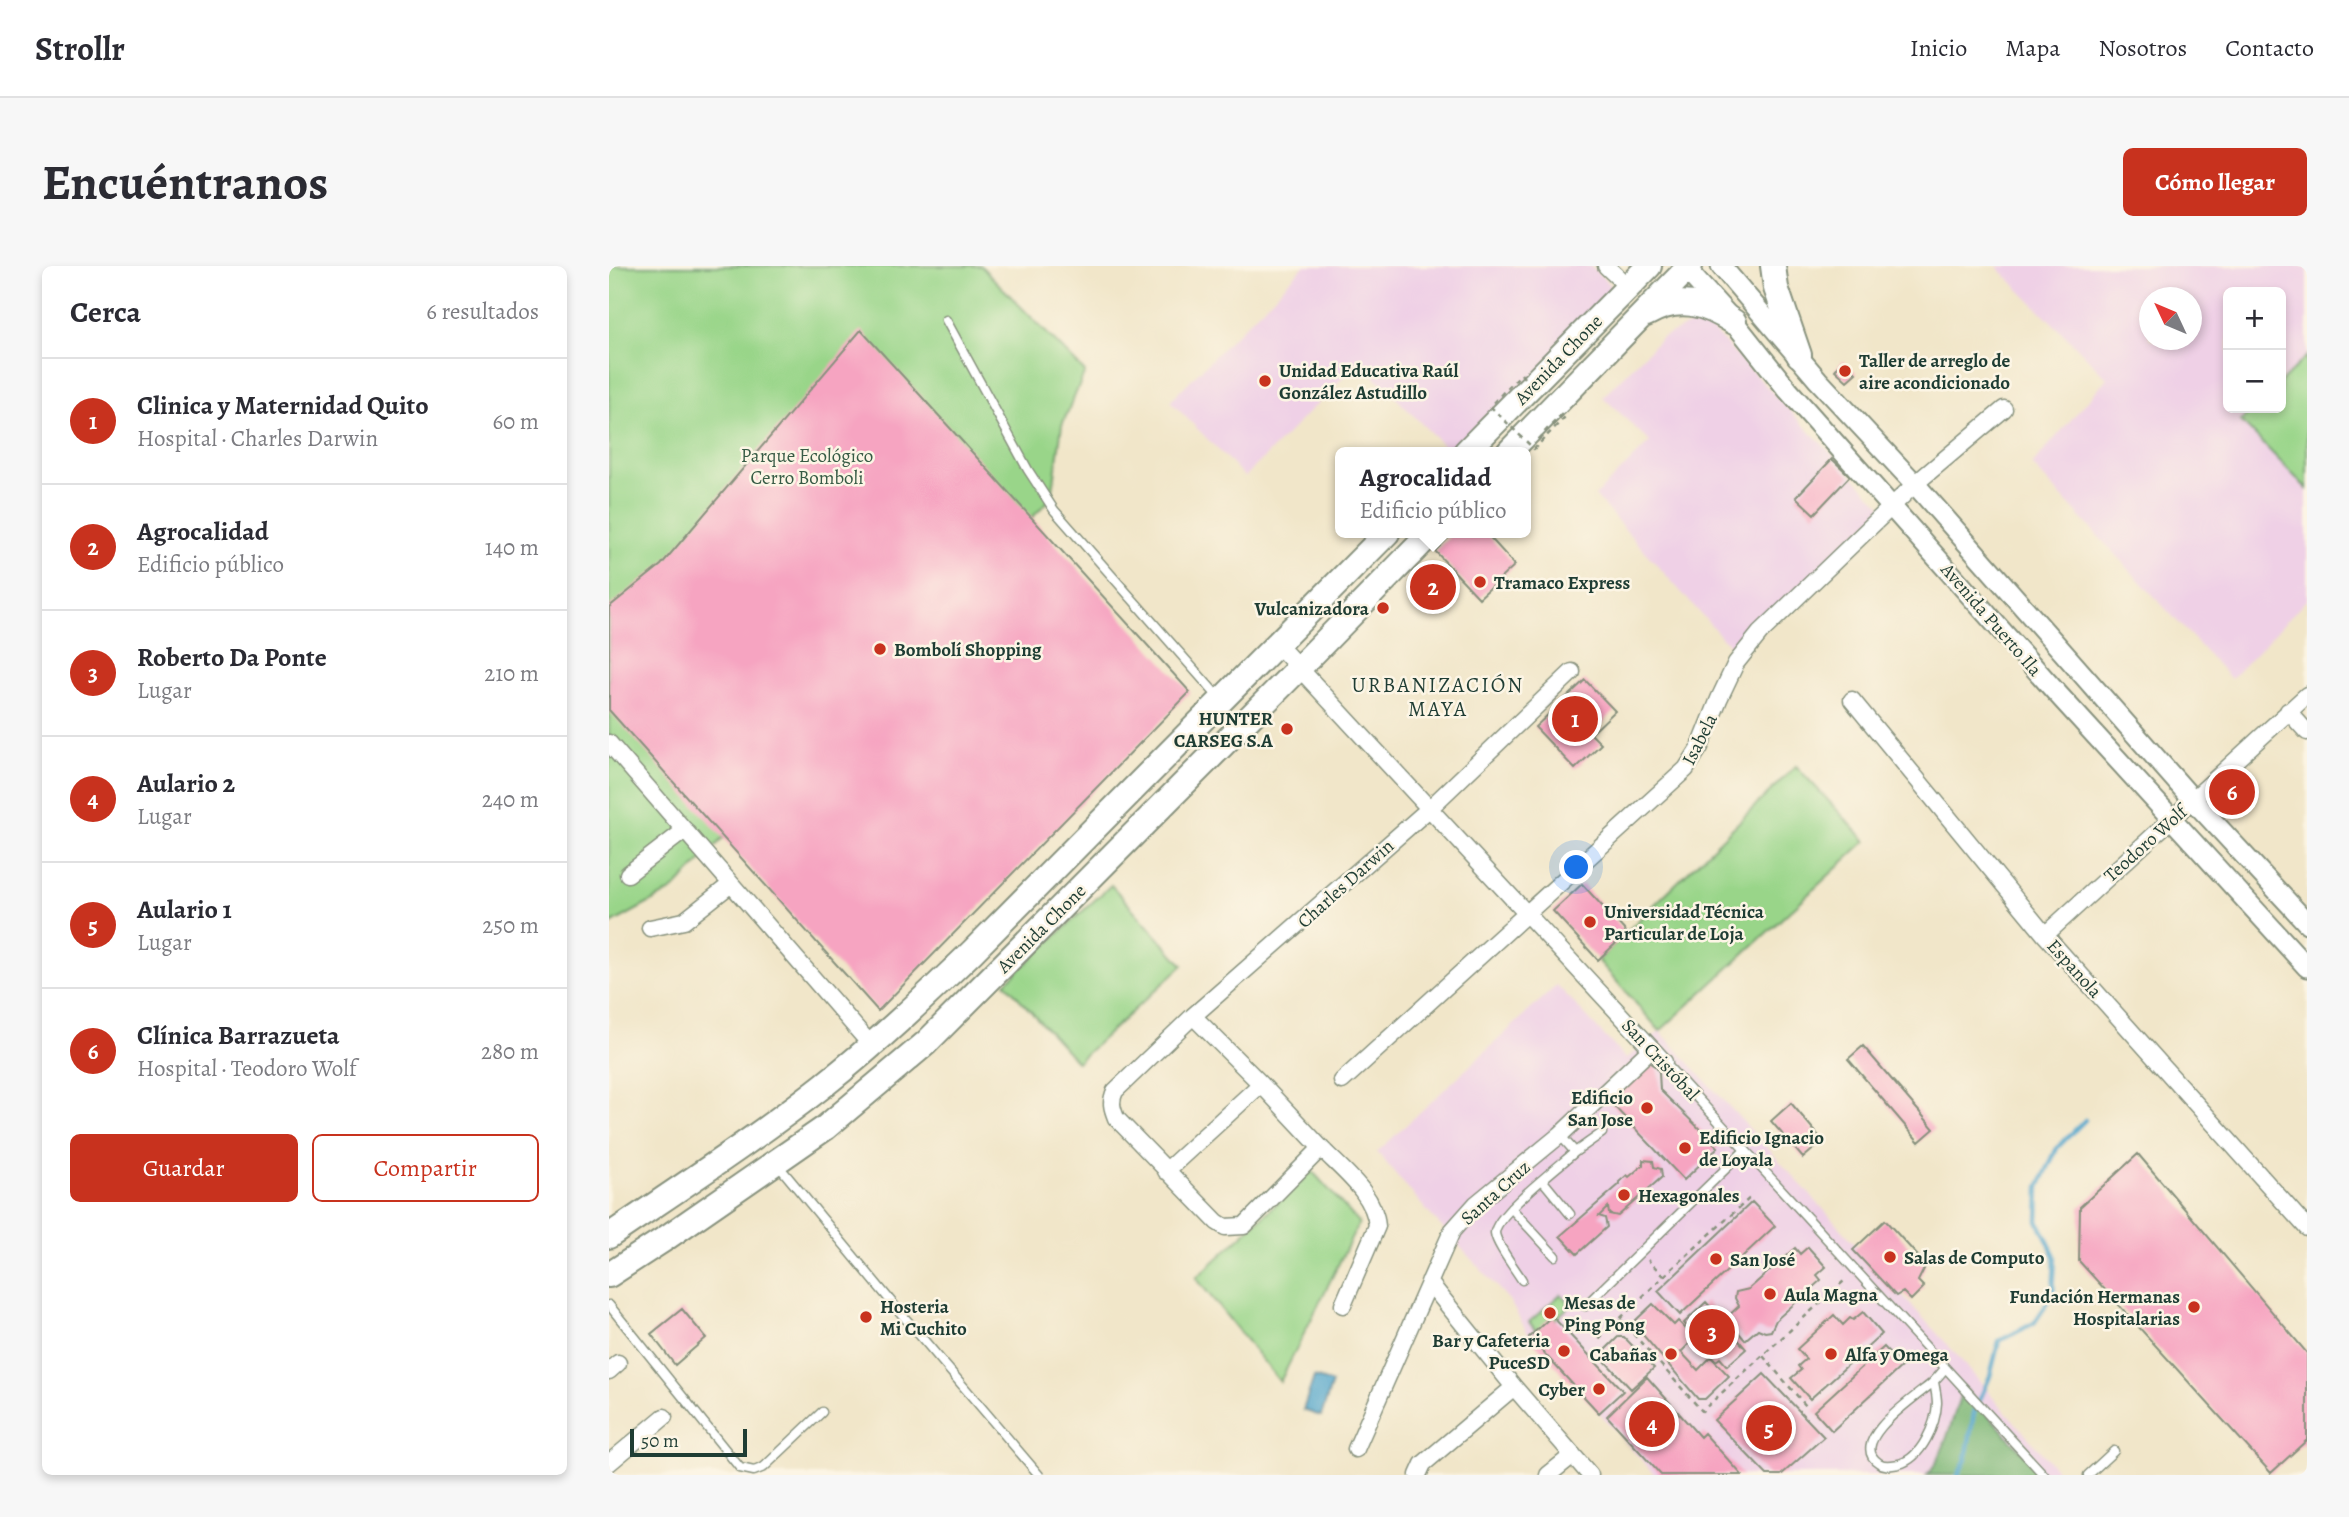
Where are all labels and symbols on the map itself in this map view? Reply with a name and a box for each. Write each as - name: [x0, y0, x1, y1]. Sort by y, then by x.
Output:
- north arrow: [2139, 287, 2202, 350]
- street label: Avenida Chone: [1508, 309, 1609, 411]
- place label: Taller de arreglo de aire acondicionado: [1859, 348, 2011, 396]
- place label: Unidad Educativa Raúl González Astudillo: [1279, 358, 1459, 406]
- marker: Taller de arreglo de aire acondicionado: [1837, 363, 1853, 379]
- marker: Unidad Educativa Raúl González Astudillo: [1257, 373, 1273, 389]
- park label: Parque Ecológico Cerro Bomboli: [741, 443, 873, 491]
- street label: Avenida Puerto Ila: [1934, 557, 2048, 682]
- pin: 2: [1410, 561, 1456, 613]
- place label: Tramaco Express: [1494, 570, 1631, 596]
- marker: Tramaco Express: [1472, 574, 1488, 590]
- place label: Vulcanizadora: [1254, 596, 1370, 622]
- marker: Vulcanizadora: [1375, 600, 1391, 616]
- place label: Bombolí Shopping: [894, 637, 1042, 663]
- marker: Bombolí Shopping: [872, 641, 888, 657]
- district label: URBANIZACIÓN MAYA: [1352, 671, 1524, 723]
- pin: 1: [1552, 693, 1598, 745]
- place label: HUNTER CARSEG S.A: [1174, 706, 1274, 754]
- street label: Isabela: [1676, 709, 1724, 770]
- marker: HUNTER CARSEG S.A: [1279, 721, 1295, 737]
- pin: 6: [2209, 766, 2255, 818]
- street label: Teodoro Wolf: [2098, 798, 2195, 888]
- street label: Charles Darwin: [1292, 833, 1400, 934]
- your location: [1559, 850, 1593, 884]
- street label: Avenida Chone: [991, 878, 1092, 980]
- place label: Universidad Técnica Particular de Loja: [1604, 899, 1765, 947]
- marker: Universidad Técnica Particular de Loja: [1582, 914, 1598, 930]
- street label: Espanola: [2041, 934, 2108, 1004]
- street label: San Cristóbal: [1616, 1013, 1705, 1107]
- place label: Edificio San Jose: [1568, 1085, 1633, 1133]
- marker: Edificio San Jose: [1639, 1100, 1655, 1116]
- place label: Edificio Ignacio de Loyala: [1699, 1125, 1824, 1173]
- marker: Edificio Ignacio de Loyala: [1677, 1140, 1693, 1156]
- street label: Santa Cruz: [1455, 1154, 1536, 1231]
- place label: Hexagonales: [1638, 1183, 1740, 1209]
- marker: Hexagonales: [1616, 1187, 1632, 1203]
- place label: Salas de Computo: [1904, 1245, 2045, 1271]
- place label: San José: [1730, 1247, 1795, 1273]
- marker: Salas de Computo: [1882, 1249, 1898, 1265]
- marker: San José: [1708, 1251, 1724, 1267]
- place label: Aula Magna: [1783, 1282, 1879, 1308]
- place label: Fundación Hermanas Hospitalarias: [2009, 1284, 2180, 1332]
- marker: Aula Magna: [1762, 1286, 1778, 1302]
- place label: Mesas de Ping Pong: [1564, 1290, 1645, 1338]
- place label: Hosteria Mi Cuchito: [880, 1294, 967, 1342]
- marker: Fundación Hermanas Hospitalarias: [2186, 1299, 2202, 1315]
- marker: Mesas de Ping Pong: [1542, 1305, 1558, 1321]
- pin: 3: [1689, 1306, 1735, 1358]
- marker: Hosteria Mi Cuchito: [858, 1309, 874, 1325]
- place label: Bar y Cafeteria PuceSD: [1432, 1328, 1551, 1376]
- place label: Cabañas: [1589, 1342, 1657, 1368]
- place label: Alfa y Omega: [1844, 1342, 1949, 1368]
- marker: Bar y Cafeteria PuceSD: [1556, 1343, 1572, 1359]
- marker: Cabañas: [1663, 1346, 1679, 1362]
- marker: Alfa y Omega: [1823, 1346, 1839, 1362]
- place label: Cyber: [1538, 1377, 1585, 1403]
- marker: Cyber: [1591, 1381, 1607, 1397]
- pin: 4: [1629, 1398, 1675, 1450]
- pin: 5: [1746, 1402, 1792, 1454]
- scale bar: [630, 1426, 747, 1458]

